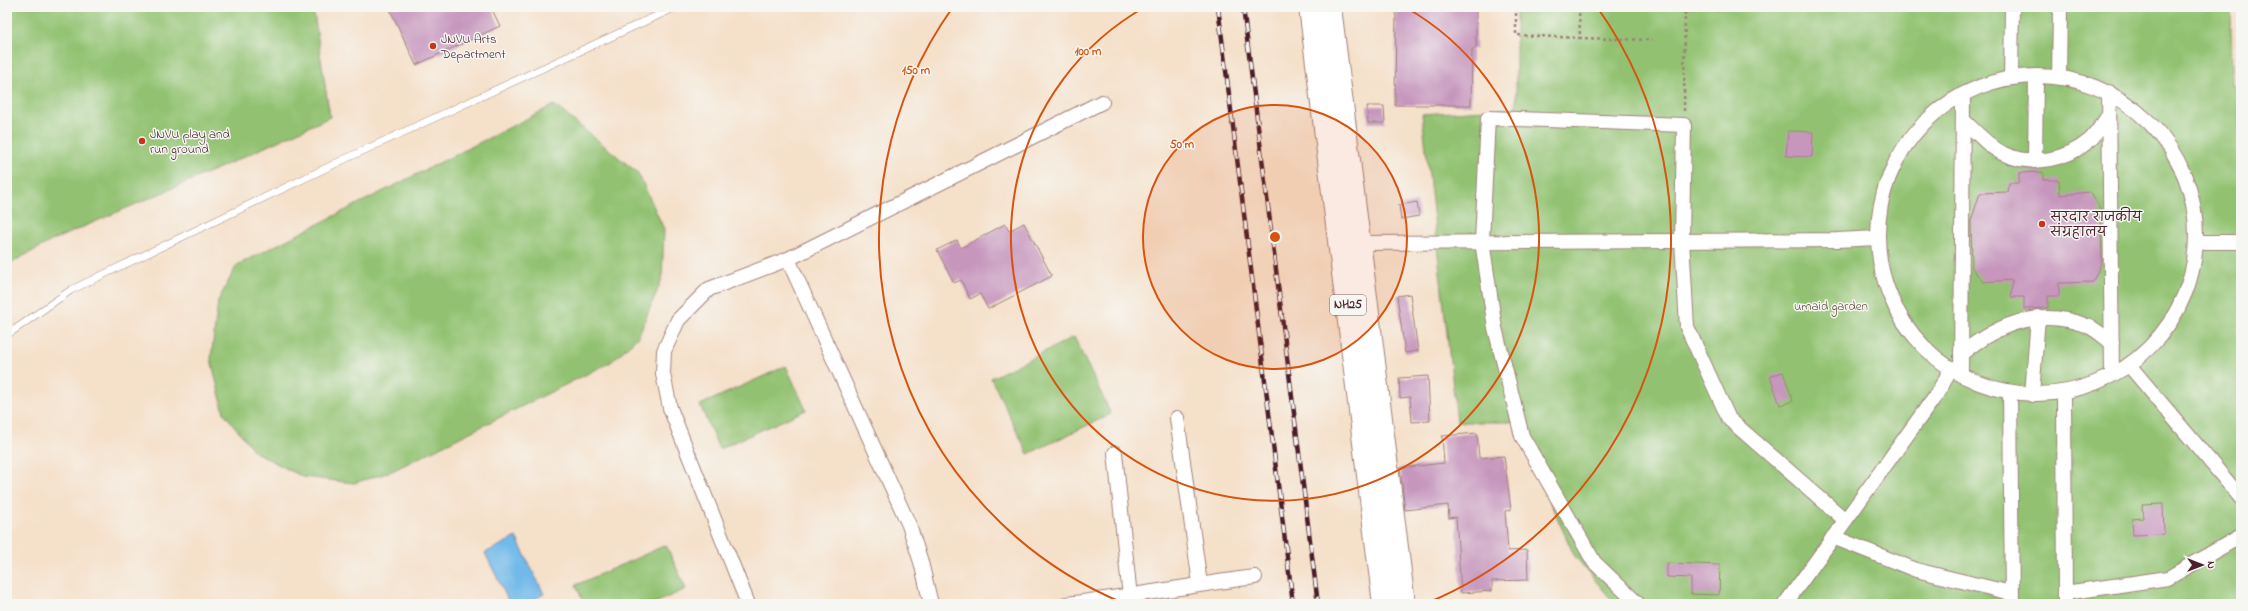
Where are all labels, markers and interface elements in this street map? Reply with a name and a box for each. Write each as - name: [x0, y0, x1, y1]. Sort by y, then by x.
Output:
- place label: JNVU Arts Department: [440, 30, 506, 64]
- marker: JNVU Arts Department: [428, 41, 438, 51]
- text: 100 m: [1075, 43, 1102, 61]
- text: 150 m: [902, 62, 931, 80]
- place label: JNVU play and run ground: [150, 125, 230, 160]
- marker: JNVU play and run ground: [137, 136, 147, 146]
- text: 50 m: [1170, 136, 1195, 154]
- place label: सरदार राजकीय संग्रहालय: [2049, 206, 2144, 242]
- marker: सरदार राजकीय संग्रहालय: [2037, 219, 2047, 229]
- centre of rings: [1268, 230, 1282, 244]
- road number: NH25: [1330, 295, 1366, 315]
- park label: umaid garden: [1794, 297, 1868, 317]
- north arrow: [2182, 545, 2222, 585]
- text: N: [2203, 561, 2219, 569]

